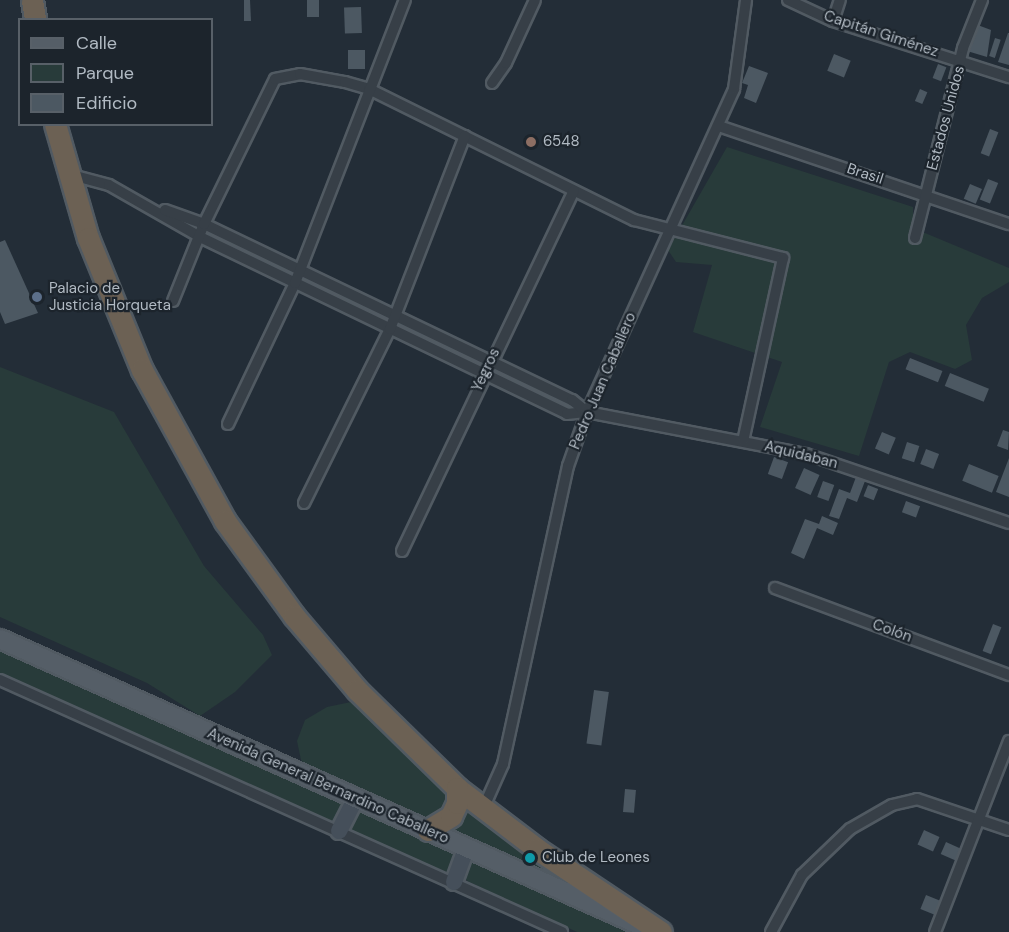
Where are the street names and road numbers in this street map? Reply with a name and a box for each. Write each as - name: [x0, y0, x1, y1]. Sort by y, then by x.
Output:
- street label: Capitán Giménez: [821, 7, 941, 61]
- street label: Estados Unidos: [923, 64, 969, 172]
- street label: Brasil: [845, 160, 885, 188]
- street label: Pedro Juan Caballero: [566, 310, 640, 452]
- street label: Yegros: [468, 345, 504, 395]
- street label: Aquidaban: [762, 437, 840, 473]
- street label: Colón: [870, 616, 914, 646]
- street label: Avenida General Bernardino Caballero: [204, 724, 452, 848]

